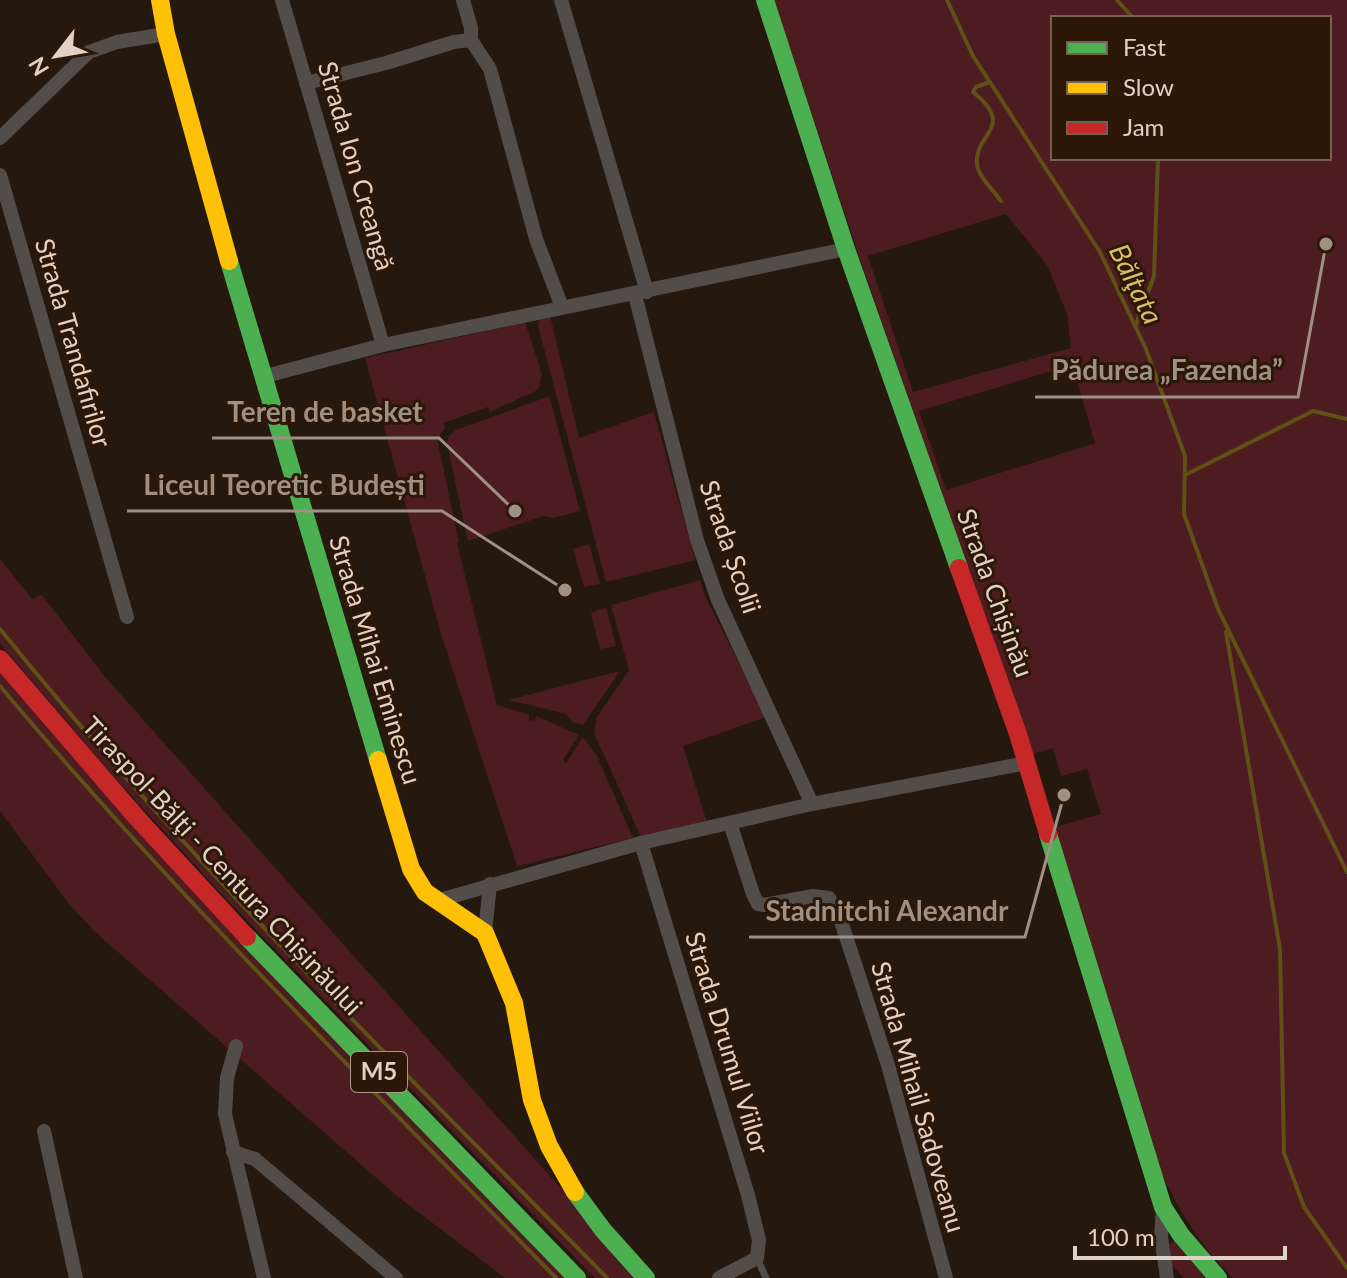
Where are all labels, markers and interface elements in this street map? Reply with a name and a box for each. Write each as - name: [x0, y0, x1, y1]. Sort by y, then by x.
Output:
- north arrow: [16, 16, 96, 96]
- legend: [1051, 16, 1331, 160]
- text: Fast: [1123, 32, 1166, 61]
- text: N: [22, 52, 54, 81]
- street label: Strada Ion Creangă: [312, 58, 402, 274]
- text: Slow: [1123, 72, 1174, 101]
- text: Jam: [1123, 112, 1164, 141]
- street label: Strada Trandafirilor: [29, 235, 119, 451]
- water label: Bălţata: [1103, 238, 1171, 329]
- callout: Pădurea „Fazenda”: [1035, 345, 1298, 397]
- text: Pădurea „Fazenda”: [1051, 352, 1283, 386]
- callout: Teren de basket: [212, 386, 439, 438]
- text: Teren de basket: [227, 394, 423, 428]
- callout: Liceul Teoretic Budești: [127, 459, 442, 511]
- text: Liceul Teoretic Budești: [143, 467, 425, 501]
- street label: Strada Școlii: [693, 476, 769, 617]
- street label: Strada Chișinău: [951, 504, 1041, 681]
- street label: Strada Mihai Eminescu: [323, 531, 429, 788]
- street label: Tiraspol-Bălţi - Centura Chișinăului: [76, 709, 370, 1021]
- callout: Stadnitchi Alexandr: [749, 885, 1025, 937]
- text: Stadnitchi Alexandr: [766, 893, 1009, 927]
- street label: Strada Drumul Viilor: [679, 928, 777, 1158]
- street label: Strada Mihail Sadoveanu: [865, 958, 973, 1236]
- road number: M5: [351, 1052, 407, 1092]
- scale bar: [1075, 1210, 1285, 1260]
- text: 100 m: [1087, 1222, 1155, 1251]

